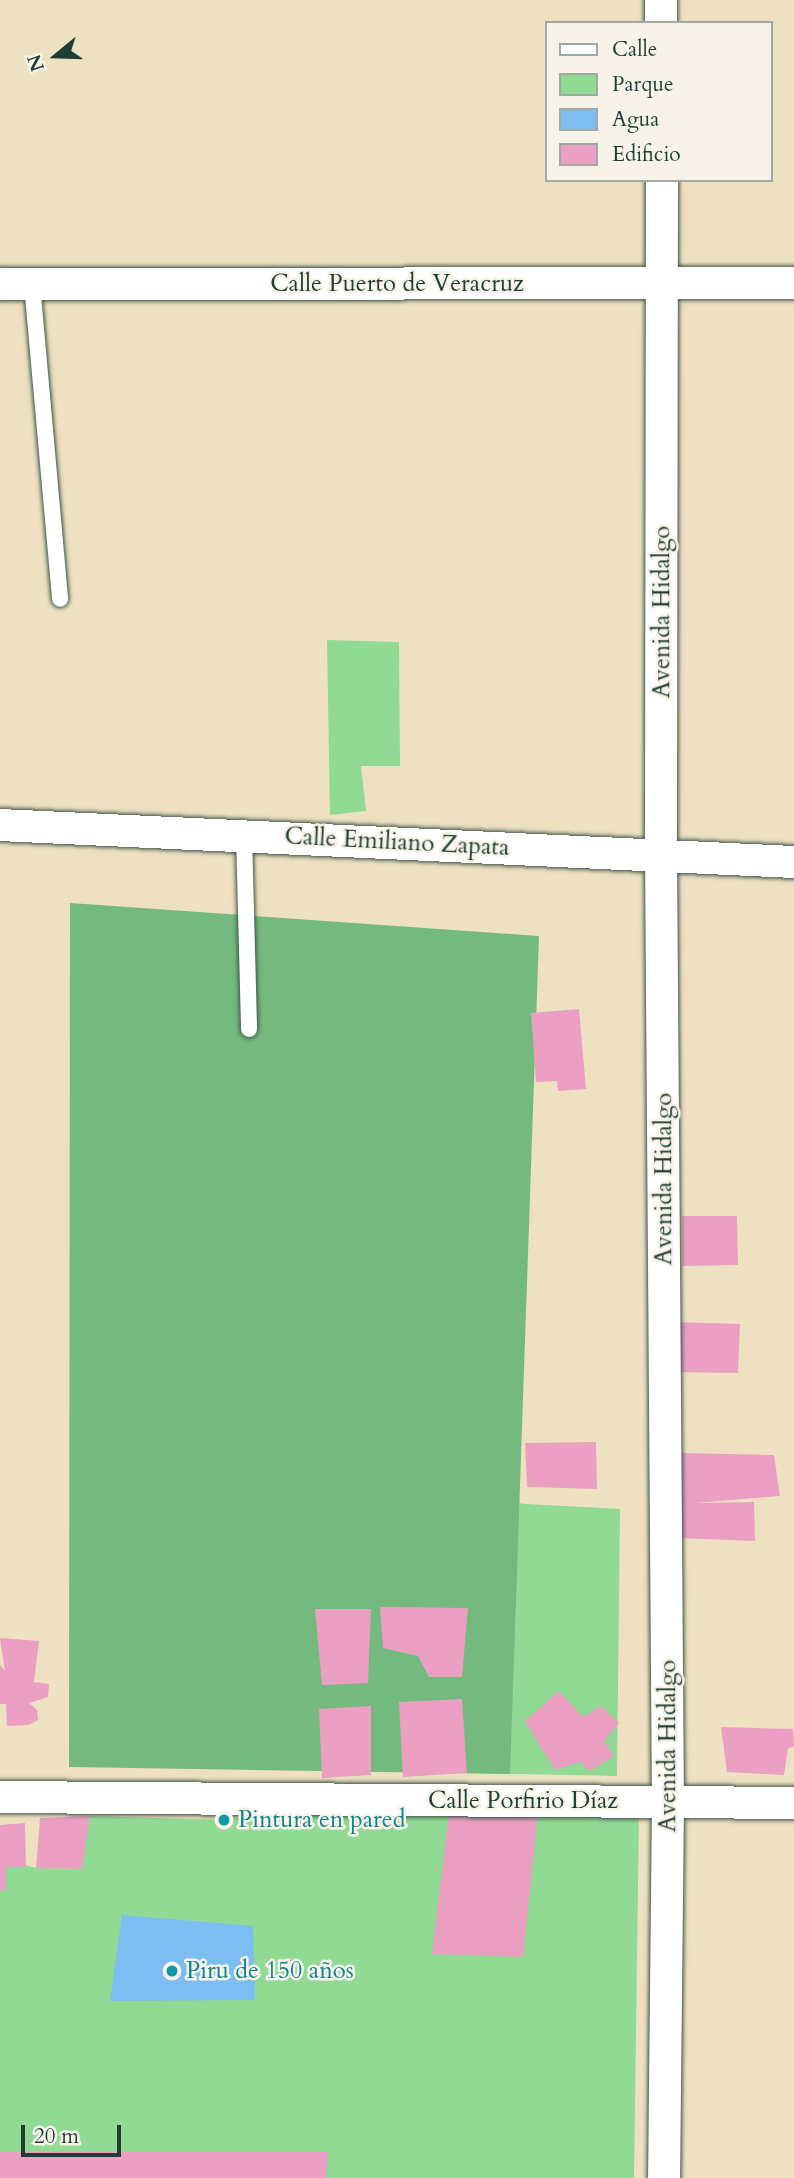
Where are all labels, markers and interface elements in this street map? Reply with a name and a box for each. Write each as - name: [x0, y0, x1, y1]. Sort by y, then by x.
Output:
- north arrow: [21, 21, 91, 91]
- legend: [546, 21, 773, 182]
- text: Calle: [612, 35, 657, 64]
- text: N: [21, 51, 51, 75]
- text: Parque: [612, 70, 673, 99]
- text: Agua: [612, 105, 659, 134]
- text: Edificio: [612, 140, 681, 169]
- street label: Calle Puerto de Veracruz: [270, 270, 524, 298]
- street label: Avenida Hidalgo: [648, 526, 676, 698]
- street label: Calle Emiliano Zapata: [284, 822, 510, 862]
- street label: Avenida Hidalgo: [650, 1093, 678, 1265]
- street label: Avenida Hidalgo: [654, 1660, 682, 1832]
- street label: Calle Porfirio Díaz: [428, 1787, 618, 1815]
- place label: Pintura en pared: [238, 1806, 405, 1834]
- marker: Pintura en pared: [216, 1812, 232, 1828]
- place label: Piru de 150 años: [186, 1957, 354, 1985]
- marker: Piru de 150 años: [164, 1963, 180, 1979]
- scale bar: [24, 2112, 124, 2156]
- text: 20 m: [34, 2122, 79, 2151]

